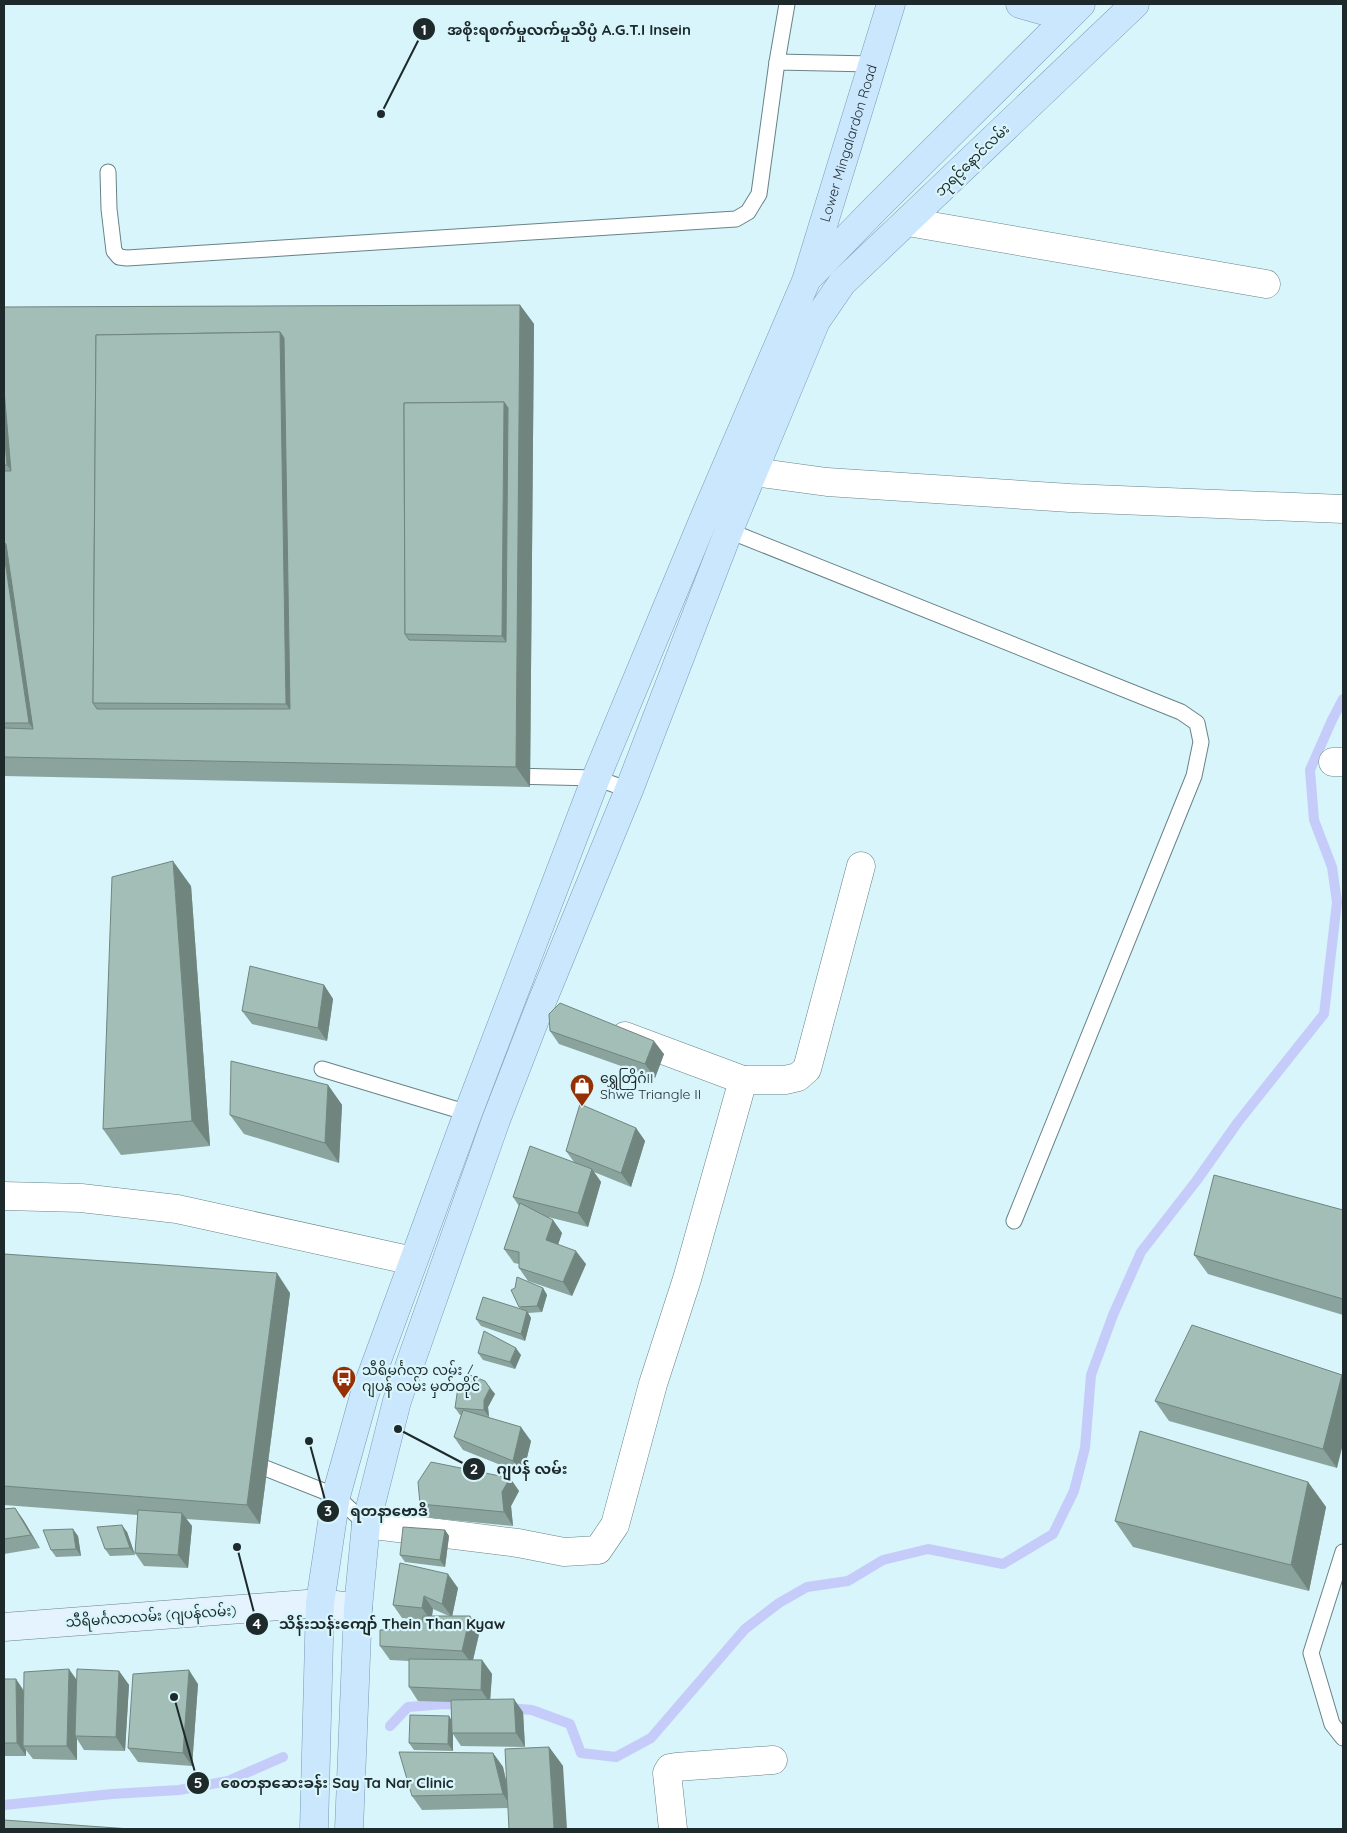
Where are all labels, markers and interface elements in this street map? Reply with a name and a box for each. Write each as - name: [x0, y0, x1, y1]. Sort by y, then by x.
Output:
- callout: အစိုးရစက်မှုလက်မှုသိပ္ပံ A.G.T.I Insein: [412, 14, 701, 44]
- text: 1: [421, 20, 427, 39]
- text: အစိုးရစက်မှုလက်မှုသိပ္ပံ A.G.T.I Insein: [447, 20, 691, 42]
- street label: Lower Mingalardon Road: [816, 62, 881, 224]
- street label: ဘုရင့်နောင်လမ်း: [930, 119, 1015, 202]
- place label: ရွှေတြိဂံII Shwe Triangle II: [600, 1068, 701, 1103]
- shop icon: ရွှေတြိဂံII Shwe Triangle II: [569, 1073, 595, 1107]
- place label: သီရိမင်္ဂလာ လမ်း / ဂျပန် လမ်း မှတ်တိုင်: [362, 1360, 480, 1398]
- bus stop icon: သီရိမင်္ဂလာ လမ်း / ဂျပန် လမ်း မှတ်တိုင်: [331, 1365, 357, 1399]
- callout: ဂျပန် လမ်း: [461, 1454, 577, 1484]
- text: 2: [470, 1459, 478, 1478]
- text: ဂျပန် လမ်း: [497, 1459, 567, 1481]
- callout: ရတနာဗောဒိ: [315, 1496, 438, 1526]
- text: 3: [324, 1501, 332, 1520]
- text: ရတနာဗောဒိ: [350, 1501, 428, 1523]
- street label: သီရိမင်္ဂလာလမ်း (ဂျပန်လမ်း): [65, 1600, 237, 1634]
- callout: သိန်းသန်းကျော် Thein Than Kyaw: [244, 1609, 516, 1639]
- text: 4: [253, 1614, 262, 1633]
- text: သိန်းသန်းကျော် Thein Than Kyaw: [279, 1614, 506, 1636]
- callout: စေတနာဆေးခန်း Say Ta Nar Clinic: [185, 1768, 463, 1798]
- text: 5: [194, 1773, 202, 1792]
- text: စေတနာဆေးခန်း Say Ta Nar Clinic: [220, 1773, 454, 1795]

